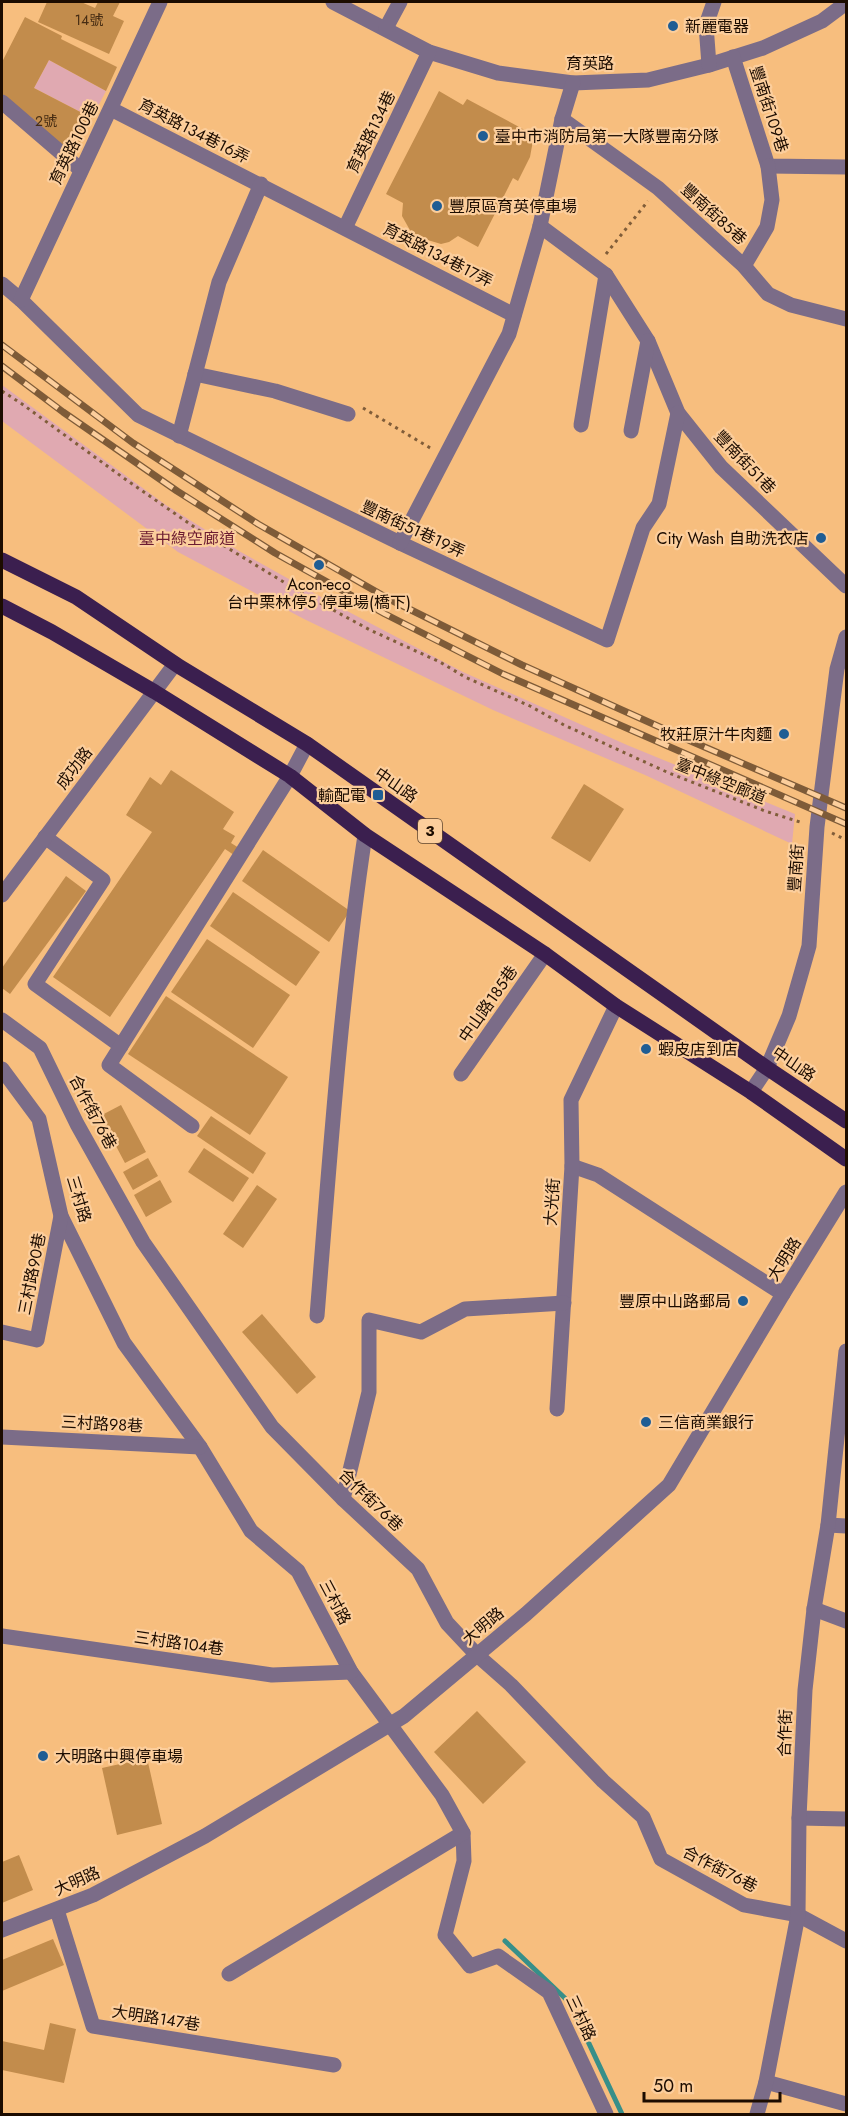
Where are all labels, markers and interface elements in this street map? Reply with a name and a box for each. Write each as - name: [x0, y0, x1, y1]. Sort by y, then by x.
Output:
- house number: 14號: [75, 10, 103, 30]
- place label: 新麗電器: [685, 15, 749, 38]
- marker: 新麗電器: [666, 19, 680, 33]
- street label: 育英路: [566, 52, 614, 75]
- street label: 豐南街109巷: [744, 63, 794, 155]
- street label: 育英路134巷: [341, 87, 401, 177]
- street label: 育英路134巷16弄: [135, 93, 253, 169]
- street label: 育英路100巷: [44, 97, 104, 189]
- house number: 2號: [35, 111, 57, 131]
- place label: 臺中市消防局第一大隊豐南分隊: [495, 125, 719, 148]
- marker: 臺中市消防局第一大隊豐南分隊: [476, 129, 490, 143]
- street label: 豐南街85巷: [676, 178, 752, 250]
- place label: 豐原區育英停車場: [449, 195, 577, 218]
- marker: 豐原區育英停車場: [430, 199, 444, 213]
- street label: 育英路134巷17弄: [379, 217, 497, 293]
- street label: 豐南街51巷: [709, 425, 781, 499]
- street label: 豐南街51巷19弄: [357, 495, 469, 563]
- park label: 臺中綠空廊道: [139, 527, 235, 550]
- place label: City Wash 自助洗衣店: [657, 527, 809, 550]
- marker: City Wash 自助洗衣店: [814, 531, 828, 545]
- marker: Acon-eco 台中栗林停5 停車場(橋下): [312, 558, 326, 572]
- place label: Acon-eco 台中栗林停5 停車場(橋下): [227, 573, 411, 614]
- place label: 牧莊原汁牛肉麵: [660, 723, 772, 746]
- marker: 牧莊原汁牛肉麵: [777, 727, 791, 741]
- street label: 成功路: [50, 742, 98, 794]
- street label: 臺中綠空廊道: [672, 752, 770, 810]
- street label: 中山路: [370, 762, 422, 808]
- place label: 輸配電: [318, 784, 366, 807]
- marker: 輸配電: [371, 788, 385, 802]
- road number: 3: [418, 819, 442, 843]
- street label: 豐南街: [783, 843, 809, 893]
- street label: 中山路185巷: [453, 961, 523, 1047]
- place label: 蝦皮店到店: [658, 1038, 738, 1061]
- street label: 中山路: [768, 1041, 820, 1087]
- marker: 蝦皮店到店: [639, 1042, 653, 1056]
- street label: 合作街76巷: [64, 1071, 122, 1153]
- street label: 三村路: [61, 1173, 97, 1225]
- street label: 大光街: [539, 1177, 565, 1227]
- street label: 三村路90巷: [13, 1231, 51, 1317]
- street label: 大明路: [762, 1233, 806, 1285]
- place label: 豐原中山路郵局: [619, 1290, 731, 1313]
- marker: 豐原中山路郵局: [736, 1294, 750, 1308]
- street label: 三村路98巷: [60, 1410, 144, 1438]
- place label: 三信商業銀行: [658, 1411, 754, 1434]
- marker: 三信商業銀行: [639, 1415, 653, 1429]
- street label: 合作街76巷: [334, 1463, 408, 1537]
- street label: 三村路: [314, 1575, 356, 1629]
- street label: 大明路: [457, 1602, 509, 1650]
- street label: 三村路104巷: [133, 1625, 225, 1661]
- street label: 合作街: [773, 1709, 797, 1757]
- place label: 大明路中興停車場: [55, 1745, 183, 1768]
- marker: 大明路中興停車場: [36, 1749, 50, 1763]
- street label: 合作街76巷: [678, 1840, 762, 1898]
- street label: 大明路: [50, 1861, 104, 1901]
- street label: 三村路: [560, 1991, 602, 2045]
- street label: 大明路147巷: [110, 2000, 202, 2036]
- scale bar: [644, 2065, 780, 2103]
- text: 50 m: [653, 2073, 693, 2099]

